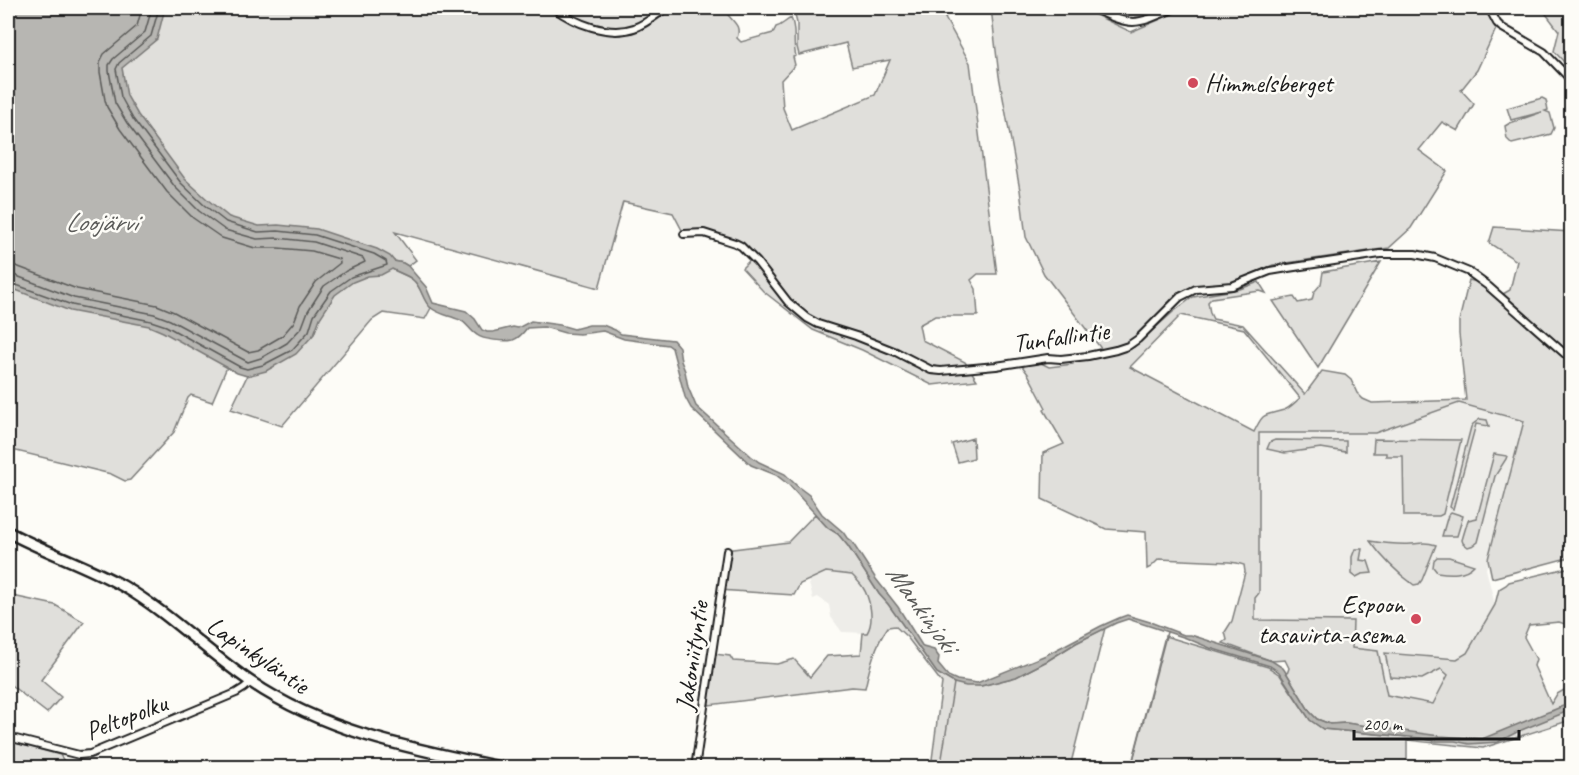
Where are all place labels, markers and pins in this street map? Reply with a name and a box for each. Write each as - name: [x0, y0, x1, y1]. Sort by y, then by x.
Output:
- place label: Himmelsberget: [1205, 67, 1335, 100]
- marker: Himmelsberget: [1186, 76, 1200, 90]
- place label: Espoon tasavirta-asema: [1258, 588, 1406, 651]
- marker: Espoon tasavirta-asema: [1409, 612, 1423, 626]

